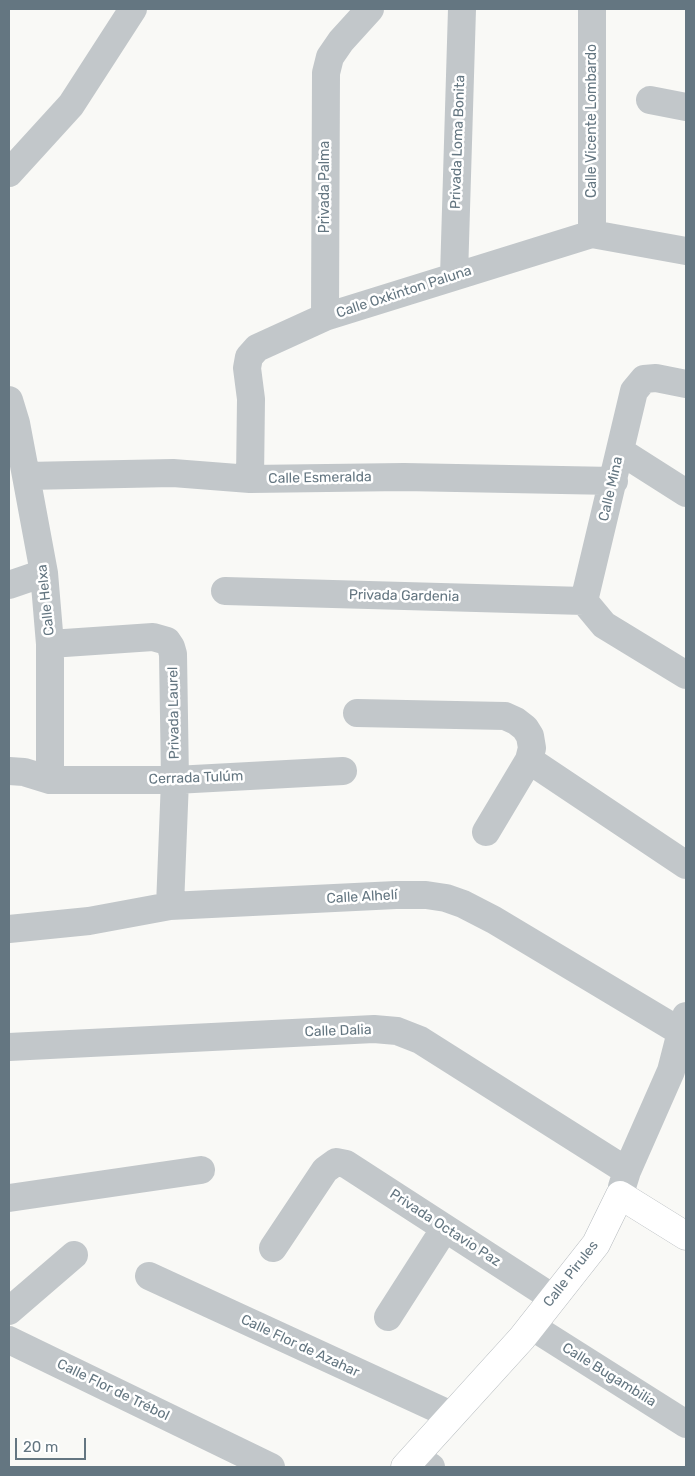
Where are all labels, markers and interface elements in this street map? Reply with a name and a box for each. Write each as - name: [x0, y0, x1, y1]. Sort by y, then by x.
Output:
- street label: Calle Vicente Lombardo: [584, 44, 600, 198]
- street label: Privada Loma Bonita: [447, 75, 469, 209]
- street label: Privada Palma: [317, 141, 333, 233]
- street label: Calle Oxkinton Paluna: [334, 262, 474, 322]
- street label: Calle Mina: [595, 455, 627, 523]
- street label: Calle Esmeralda: [268, 469, 372, 487]
- street label: Calle Helxa: [34, 564, 58, 636]
- street label: Privada Gardenia: [349, 587, 459, 605]
- street label: Privada Laurel: [165, 666, 183, 760]
- street label: Cerrada Tulúm: [148, 768, 244, 788]
- street label: Calle Alhelí: [326, 887, 398, 907]
- street label: Calle Dalia: [304, 1021, 372, 1041]
- street label: Privada Octavio Paz: [386, 1186, 504, 1270]
- street label: Calle Pirules: [540, 1237, 602, 1311]
- street label: Calle Flor de Azahar: [238, 1311, 362, 1381]
- street label: Calle Bugambilia: [559, 1339, 659, 1411]
- street label: Calle Flor de Trébol: [54, 1356, 172, 1424]
- scale bar: [18, 1428, 89, 1460]
- text: 20 m: [23, 1438, 58, 1456]

